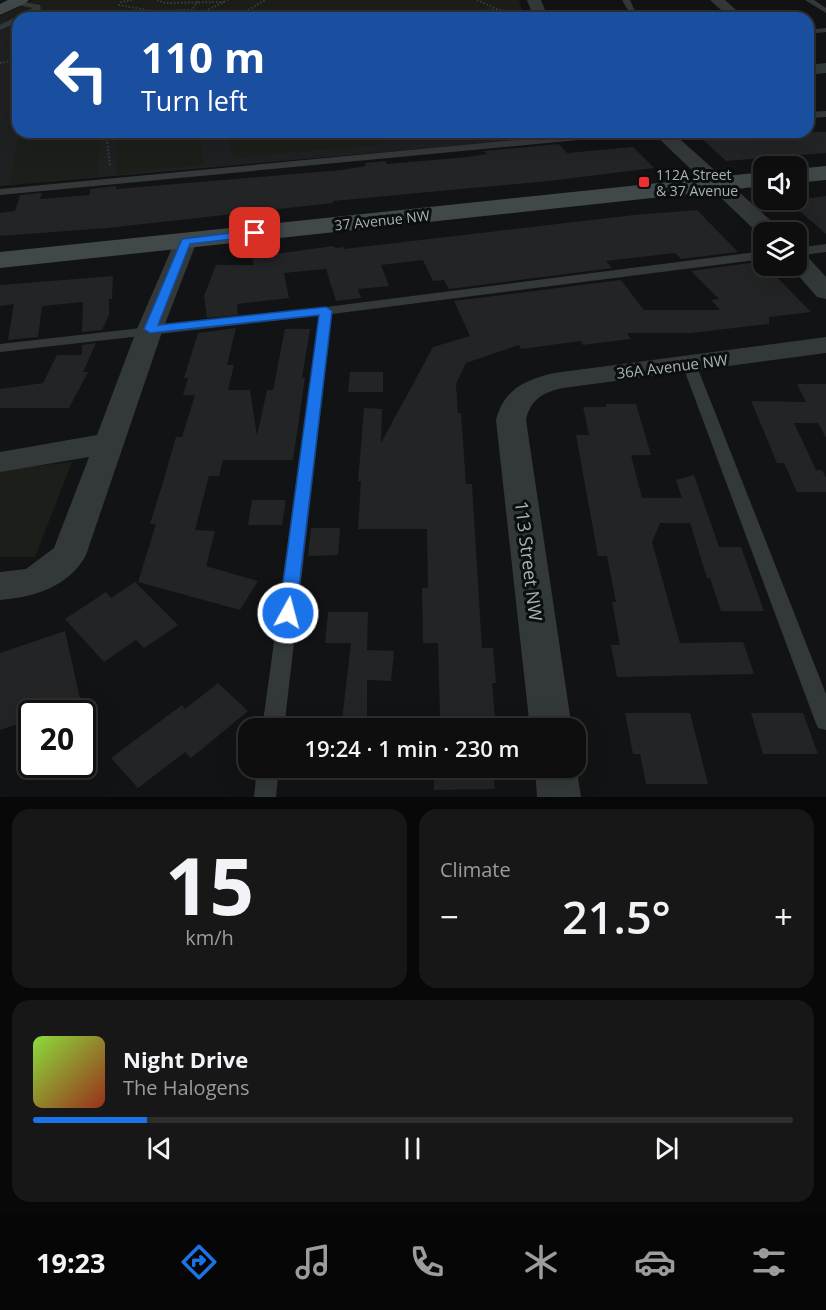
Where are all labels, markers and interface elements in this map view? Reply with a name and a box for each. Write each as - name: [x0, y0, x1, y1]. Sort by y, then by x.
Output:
- text: 110 m: [141, 28, 265, 85]
- icon: left: [42, 36, 120, 114]
- text: Turn left: [141, 82, 248, 119]
- map controls: [753, 156, 807, 276]
- button: sound: [753, 156, 807, 210]
- place label: 112A Street & 37 Avenue: [656, 165, 738, 200]
- marker: 112A Street & 37 Avenue: [637, 175, 651, 189]
- street label: 37 Avenue NW: [334, 206, 431, 234]
- pin: [229, 207, 280, 258]
- icon: arrive: [238, 216, 271, 249]
- button: layers: [753, 222, 807, 276]
- street label: 36A Avenue NW: [615, 349, 729, 383]
- street label: 113 Street NW: [510, 500, 548, 623]
- position arrow: [256, 581, 320, 645]
- speed limit sign: 20: [18, 700, 96, 778]
- text: 19:24 · 1 min · 230 m: [304, 733, 520, 763]
- text: 15: [165, 832, 254, 938]
- text: Climate: [440, 856, 511, 883]
- text: 21.5°: [562, 886, 671, 947]
- text: −: [440, 894, 459, 939]
- text: +: [774, 894, 793, 939]
- text: km/h: [185, 924, 234, 951]
- text: Night Drive: [123, 1044, 248, 1074]
- text: The Halogens: [123, 1074, 250, 1101]
- icon: previous: [143, 1132, 176, 1165]
- icon: pause: [396, 1132, 429, 1165]
- icon: next: [650, 1132, 683, 1165]
- icon: directions: [178, 1241, 220, 1283]
- icon: music: [292, 1241, 334, 1283]
- icon: phone: [406, 1241, 448, 1283]
- icon: climate: [520, 1241, 562, 1283]
- icon: car: [634, 1241, 676, 1283]
- icon: filters: [748, 1241, 790, 1283]
- text: 19:23: [36, 1244, 105, 1281]

